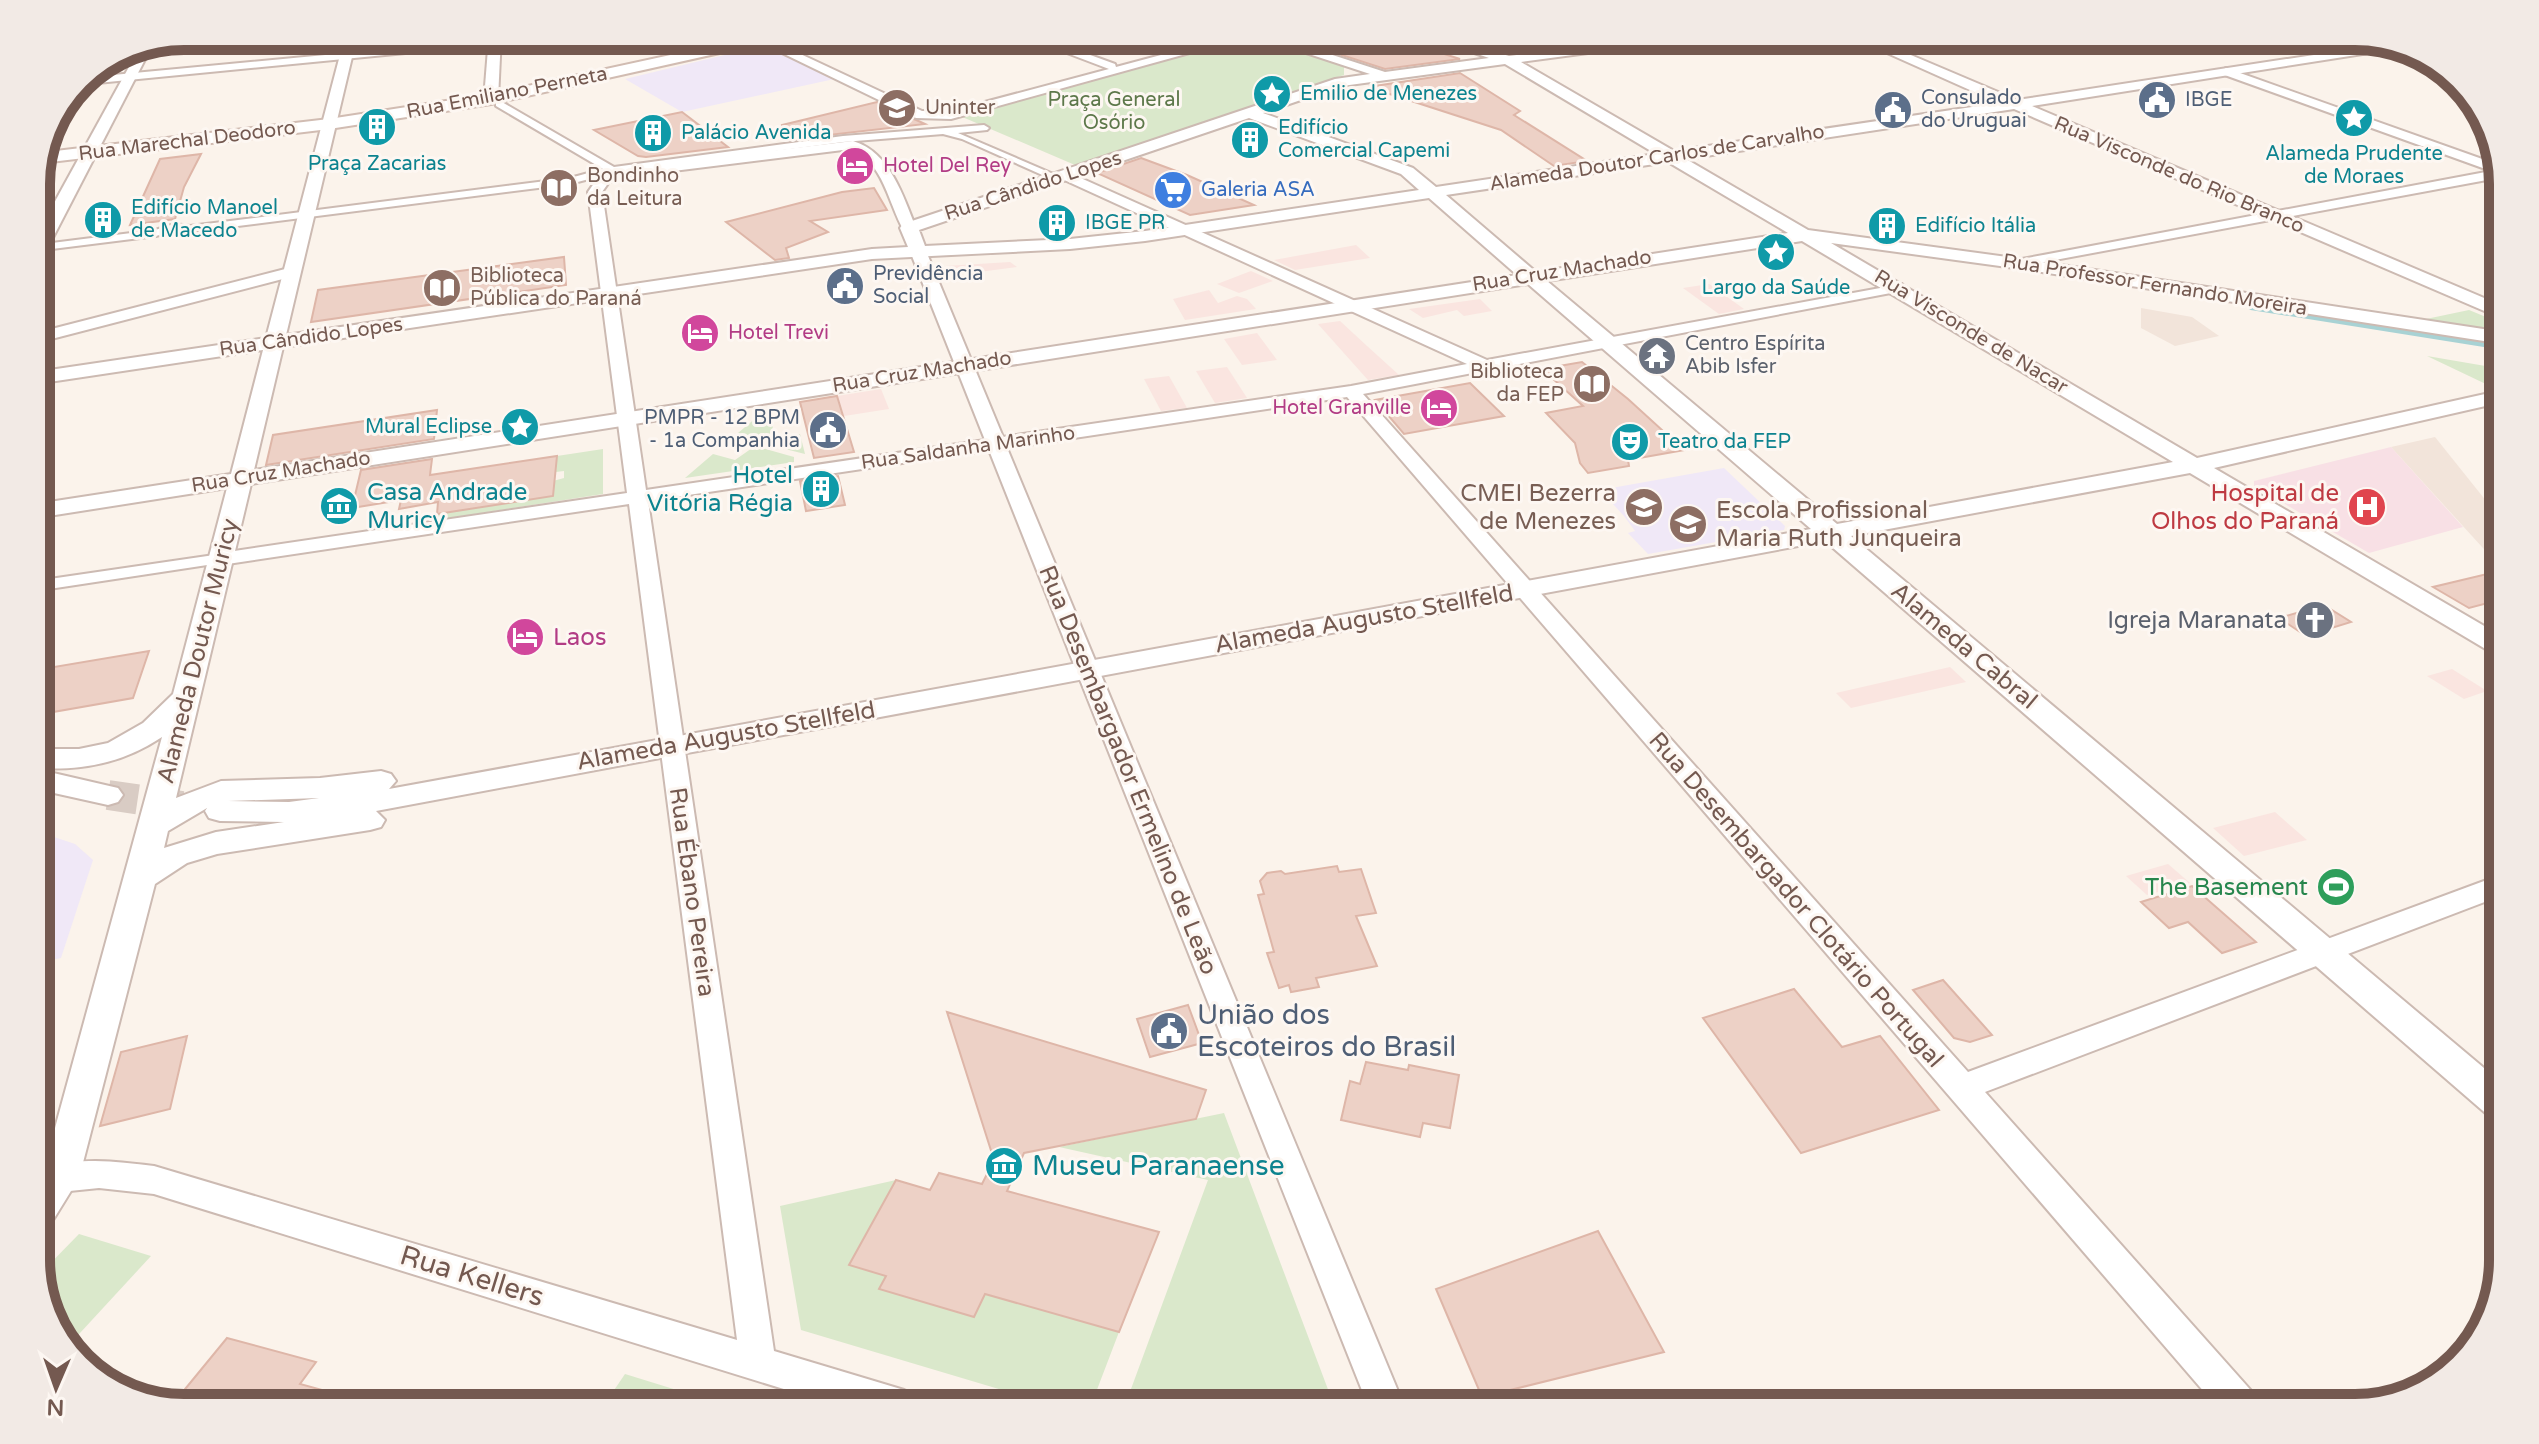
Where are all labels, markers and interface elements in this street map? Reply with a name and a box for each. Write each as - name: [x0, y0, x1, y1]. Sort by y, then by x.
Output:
- street label: Rua Emiliano Perneta: [405, 62, 609, 124]
- place icon: Emilio de Menezes: [1251, 73, 1293, 115]
- public building icon: IBGE: [2136, 79, 2178, 121]
- place label: Emilio de Menezes: [1300, 82, 1477, 106]
- place label: Consulado do Uruguai: [1921, 86, 2027, 133]
- school or university icon: Uninter: [876, 87, 918, 129]
- park label: Praça General Osório: [1047, 88, 1181, 135]
- place label: IBGE: [2185, 88, 2232, 112]
- public building icon: Consulado do Uruguai: [1872, 89, 1914, 131]
- place label: Uninter: [925, 96, 996, 120]
- place icon: Alameda Prudente de Moraes: [2333, 97, 2375, 139]
- building icon: Praça Zacarias: [356, 106, 398, 148]
- street label: Rua Visconde do Rio Branco: [2050, 111, 2308, 239]
- building icon: Palácio Avenida: [632, 112, 674, 154]
- street label: Rua Marechal Deodoro: [77, 116, 297, 166]
- place label: Edifício Comercial Capemi: [1278, 116, 1450, 163]
- building icon: Edifício Comercial Capemi: [1229, 119, 1271, 161]
- street label: Alameda Doutor Carlos de Carvalho: [1488, 120, 1826, 196]
- place label: Palácio Avenida: [681, 121, 831, 145]
- place label: Alameda Prudente de Moraes: [2265, 142, 2443, 189]
- hotel icon: Hotel Del Rey: [834, 145, 876, 187]
- street label: Rua Cândido Lopes: [941, 146, 1125, 226]
- place label: Praça Zacarias: [308, 152, 446, 176]
- place label: Hotel Del Rey: [883, 154, 1011, 178]
- place label: Bondinho da Leitura: [587, 164, 683, 211]
- library icon: Bondinho da Leitura: [538, 167, 580, 209]
- supermarket icon: Galeria ASA: [1152, 169, 1194, 211]
- place label: Galeria ASA: [1201, 178, 1315, 202]
- place label: Edifício Manoel de Macedo: [131, 196, 278, 243]
- building icon: Edifício Manoel de Macedo: [82, 199, 124, 241]
- building icon: IBGE PR: [1036, 202, 1078, 244]
- building icon: Edifício Itália: [1866, 205, 1908, 247]
- place label: IBGE PR: [1085, 211, 1165, 235]
- place label: Edifício Itália: [1915, 214, 2036, 238]
- place icon: Largo da Saúde: [1755, 231, 1797, 273]
- street label: Rua Cruz Machado: [1471, 245, 1653, 297]
- street label: Rua Professor Fernando Moreira: [2001, 249, 2309, 321]
- place label: Previdência Social: [873, 262, 983, 309]
- place label: Biblioteca Pública do Paraná: [470, 264, 642, 311]
- public building icon: Previdência Social: [824, 265, 866, 307]
- street label: Rua Visconde de Nacar: [1870, 265, 2072, 399]
- library icon: Biblioteca Pública do Paraná: [421, 267, 463, 309]
- place label: Largo da Saúde: [1702, 276, 1850, 300]
- street label: Rua Cândido Lopes: [218, 312, 404, 362]
- hotel icon: Hotel Trevi: [679, 312, 721, 354]
- place label: Hotel Trevi: [728, 321, 829, 345]
- place label: Centro Espírita Abib Isfer: [1685, 332, 1826, 379]
- temple icon: Centro Espírita Abib Isfer: [1636, 335, 1678, 377]
- street label: Rua Cruz Machado: [831, 346, 1013, 398]
- place label: Biblioteca da FEP: [1470, 360, 1564, 407]
- library icon: Biblioteca da FEP: [1571, 363, 1613, 405]
- hotel icon: Hotel Granville: [1418, 387, 1460, 429]
- place label: Hotel Granville: [1272, 396, 1411, 420]
- place icon: Mural Eclipse: [499, 406, 541, 448]
- place label: PMPR - 12 BPM - 1a Companhia: [644, 406, 800, 453]
- public building icon: PMPR - 12 BPM - 1a Companhia: [807, 409, 849, 451]
- place label: Mural Eclipse: [365, 415, 492, 439]
- street label: Rua Saldanha Marinho: [859, 421, 1077, 475]
- theatre icon: Teatro da FEP: [1609, 421, 1651, 463]
- place label: Teatro da FEP: [1658, 430, 1791, 454]
- street label: Rua Cruz Machado: [190, 446, 372, 498]
- place label: Hotel Vitória Régia: [647, 461, 793, 518]
- building icon: Hotel Vitória Régia: [800, 468, 842, 510]
- place label: Casa Andrade Muricy: [367, 478, 527, 535]
- place label: CMEI Bezerra de Menezes: [1460, 479, 1616, 536]
- place label: Hospital de Olhos do Paraná: [2151, 479, 2339, 536]
- museum icon: Casa Andrade Muricy: [318, 485, 360, 527]
- school or university icon: CMEI Bezerra de Menezes: [1623, 486, 1665, 528]
- hospital icon: Hospital de Olhos do Paraná: [2346, 486, 2388, 528]
- place label: Escola Profissional Maria Ruth Junqueira: [1716, 496, 1962, 553]
- school or university icon: Escola Profissional Maria Ruth Junqueira: [1667, 503, 1709, 545]
- street label: Alameda Doutor Muricy: [151, 516, 245, 786]
- street label: Rua Desembargador Ermelino de Leão: [1032, 561, 1224, 979]
- street label: Alameda Cabral: [1885, 576, 2043, 716]
- street label: Alameda Augusto Stellfeld: [1212, 578, 1516, 660]
- church icon: Igreja Maranata: [2294, 599, 2336, 641]
- place label: Igreja Maranata: [2107, 606, 2287, 635]
- hotel icon: Laos: [504, 616, 546, 658]
- place label: Laos: [553, 623, 606, 652]
- street label: Alameda Augusto Stellfeld: [574, 695, 878, 777]
- street label: Rua Desembargador Clotário Portugal: [1642, 726, 1950, 1074]
- street label: Rua Ébano Pereira: [663, 785, 722, 999]
- sports icon: The Basement: [2315, 866, 2357, 908]
- place label: The Basement: [2145, 873, 2308, 902]
- place label: União dos Escoteiros do Brasil: [1197, 998, 1456, 1064]
- public building icon: União dos Escoteiros do Brasil: [1148, 1010, 1190, 1052]
- museum icon: Museu Paranaense: [983, 1145, 1025, 1187]
- place label: Museu Paranaense: [1032, 1149, 1285, 1183]
- street label: Rua Kellers: [396, 1238, 548, 1314]
- north arrow: [16, 1348, 96, 1428]
- text: N: [46, 1394, 65, 1420]

